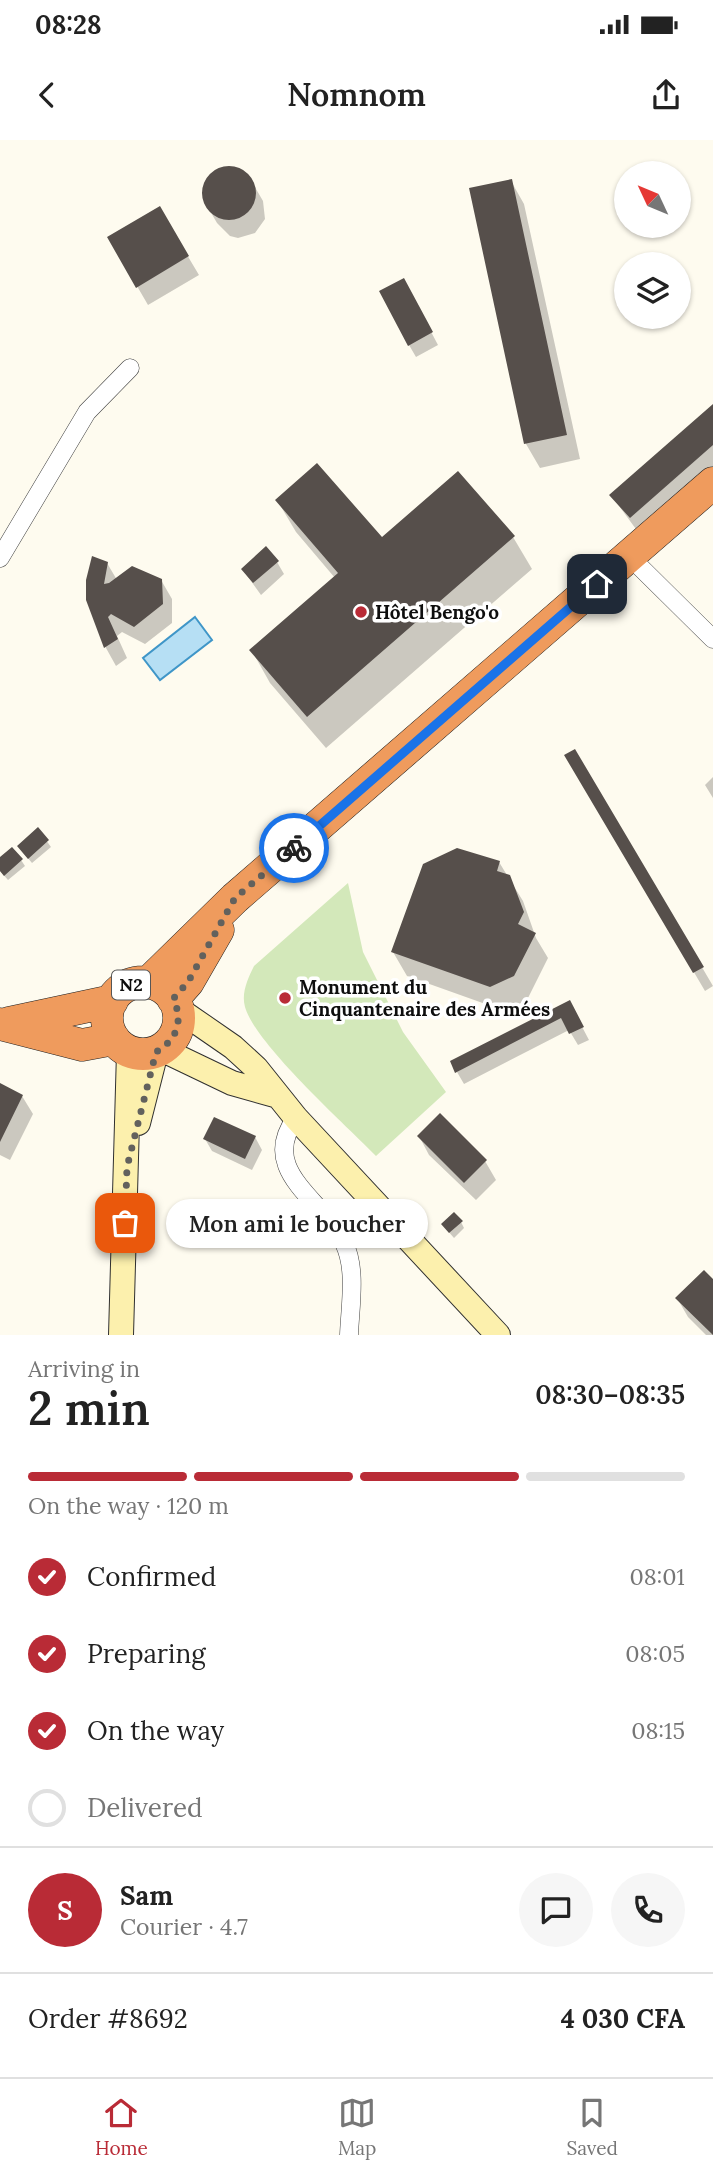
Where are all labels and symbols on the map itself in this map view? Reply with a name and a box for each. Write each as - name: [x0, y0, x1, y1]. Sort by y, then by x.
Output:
- north arrow: [614, 161, 691, 238]
- pin: [567, 554, 627, 614]
- place label: Hôtel Bengo'o: [375, 600, 499, 624]
- marker: Hôtel Bengo'o: [353, 604, 369, 620]
- courier: [259, 813, 329, 883]
- road number: N2: [112, 970, 150, 1000]
- place label: Monument du Cinquantenaire des Armées: [299, 975, 550, 1021]
- marker: Monument du Cinquantenaire des Armées: [277, 990, 293, 1006]
- pin: [95, 1193, 155, 1253]
- callout: Mon ami le boucher: [167, 1198, 430, 1248]

